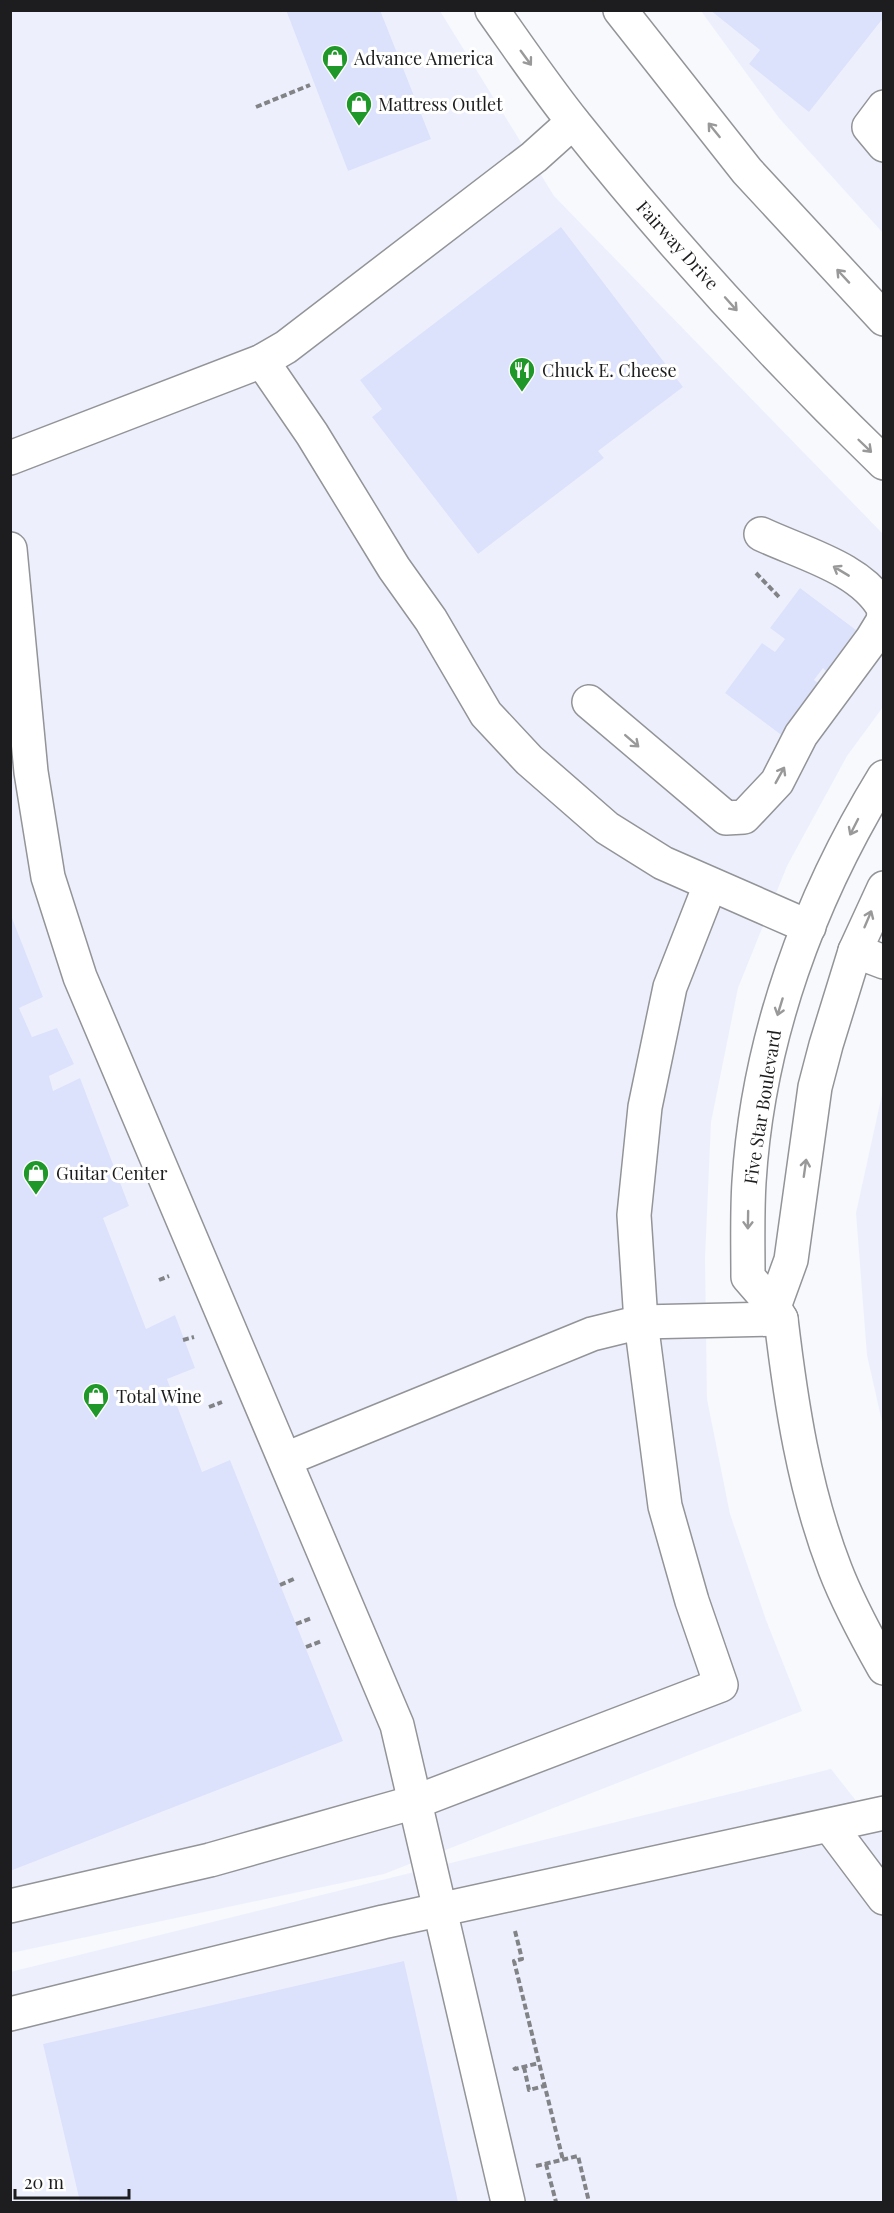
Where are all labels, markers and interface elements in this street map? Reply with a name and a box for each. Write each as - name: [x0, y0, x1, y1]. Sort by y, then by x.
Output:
- shop icon: Advance America: [320, 43, 350, 81]
- place label: Advance America: [353, 46, 493, 70]
- one-way arrow: [520, 49, 532, 65]
- shop icon: Mattress Outlet: [344, 89, 374, 127]
- place label: Mattress Outlet: [378, 92, 503, 116]
- one-way arrow: [708, 123, 721, 139]
- street label: Fairway Drive: [632, 195, 724, 295]
- one-way arrow: [836, 269, 851, 284]
- one-way arrow: [724, 297, 738, 312]
- restaurant icon: Chuck E. Cheese: [507, 355, 537, 393]
- place label: Chuck E. Cheese: [542, 358, 677, 382]
- one-way arrow: [858, 438, 873, 453]
- one-way arrow: [833, 565, 850, 577]
- one-way arrow: [625, 734, 640, 748]
- one-way arrow: [774, 767, 786, 784]
- one-way arrow: [847, 818, 859, 836]
- one-way arrow: [863, 911, 875, 929]
- one-way arrow: [774, 997, 785, 1016]
- street label: Five Star Boulevard: [738, 1027, 786, 1186]
- shop icon: Guitar Center: [21, 1158, 51, 1196]
- one-way arrow: [799, 1159, 810, 1178]
- place label: Guitar Center: [56, 1161, 168, 1185]
- one-way arrow: [743, 1210, 754, 1230]
- shop icon: Total Wine: [81, 1381, 111, 1419]
- place label: Total Wine: [116, 1384, 202, 1408]
- scale bar: [15, 2162, 129, 2200]
- text: 20 m: [24, 2170, 64, 2194]

